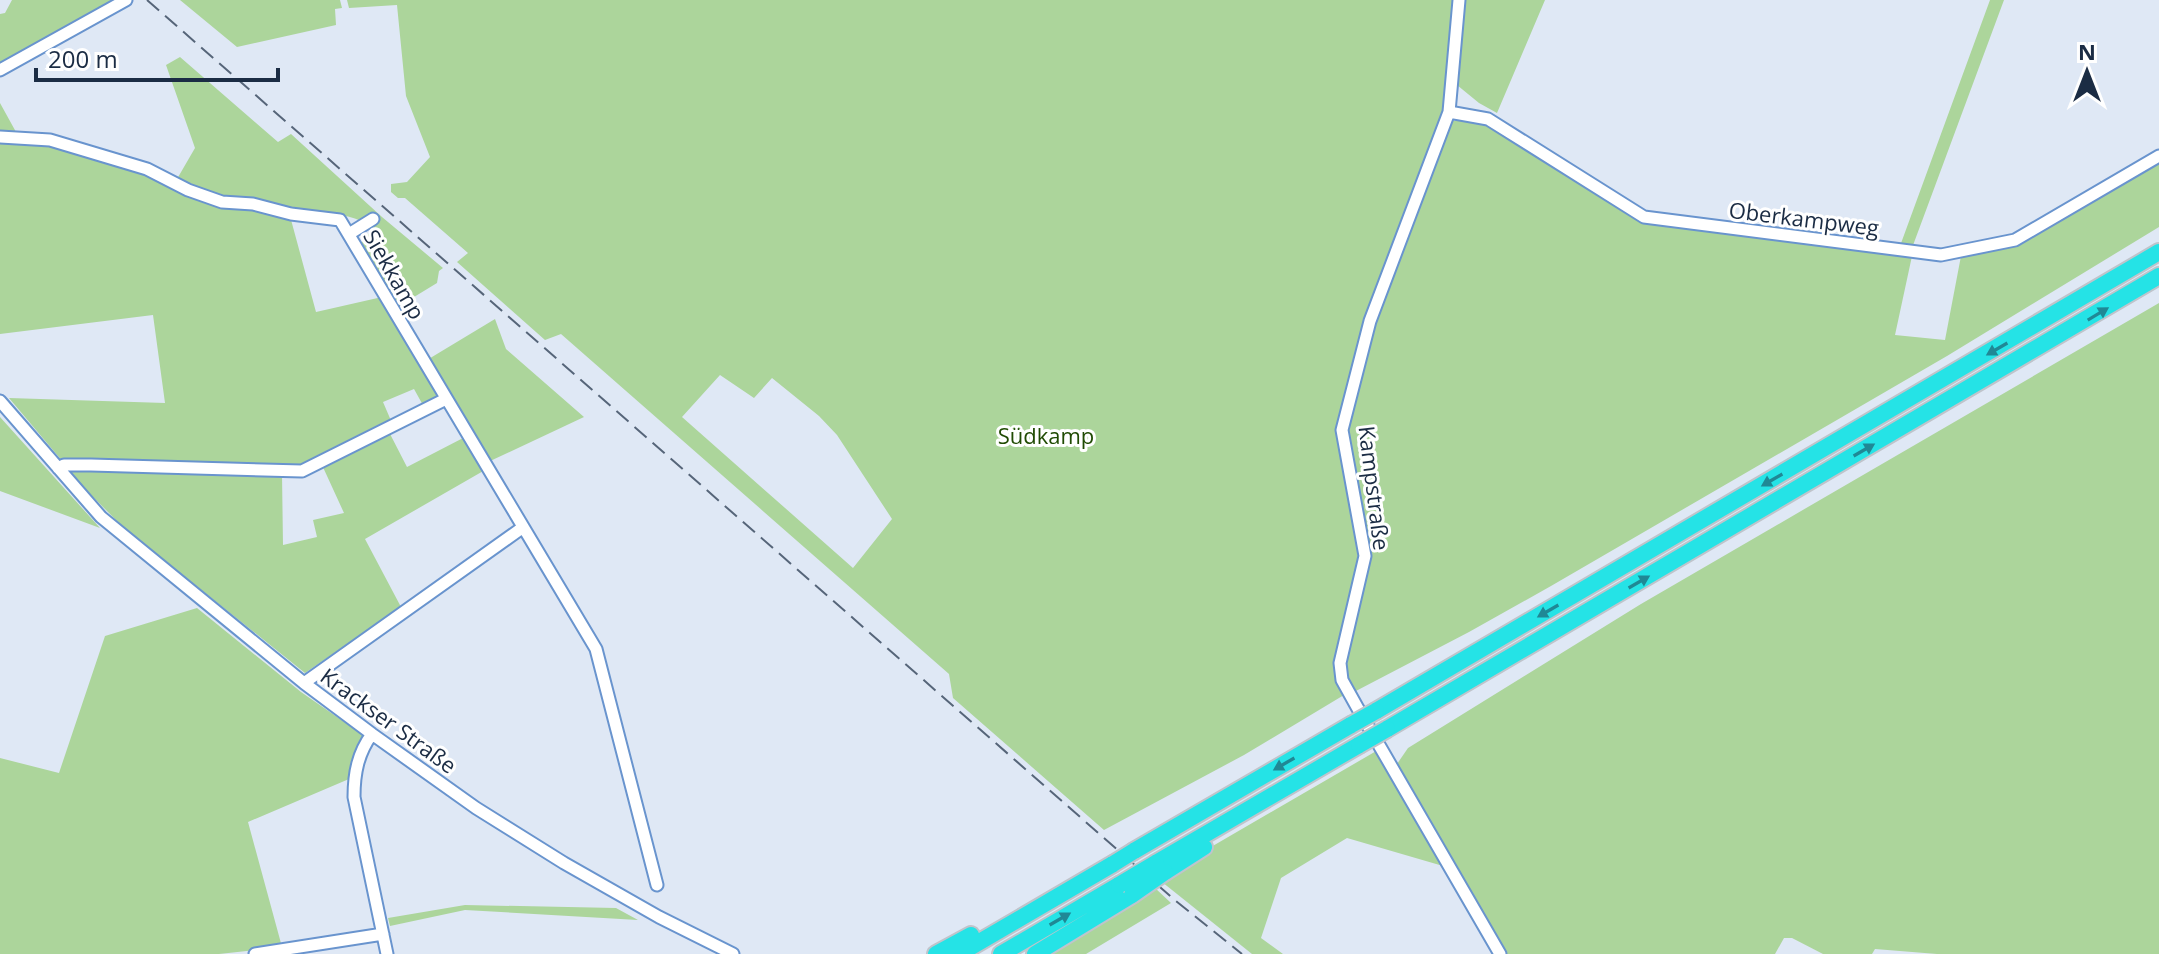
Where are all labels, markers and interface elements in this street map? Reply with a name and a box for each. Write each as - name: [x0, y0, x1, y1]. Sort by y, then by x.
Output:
- scale bar: [36, 32, 278, 82]
- north arrow: [2047, 32, 2127, 112]
- text: N: [2078, 36, 2096, 66]
- text: 200 m: [48, 42, 118, 75]
- street label: Oberkampweg: [1727, 194, 1881, 242]
- street label: Siekkamp: [357, 224, 433, 324]
- one-way arrow: [2087, 307, 2109, 321]
- one-way arrow: [1986, 342, 2008, 356]
- park label: Südkamp: [998, 420, 1094, 450]
- street label: Kampstraße: [1352, 424, 1398, 552]
- one-way arrow: [1853, 443, 1875, 457]
- one-way arrow: [1761, 473, 1783, 487]
- one-way arrow: [1628, 575, 1650, 589]
- one-way arrow: [1536, 604, 1559, 618]
- street label: Krackser Straße: [315, 660, 463, 780]
- one-way arrow: [1273, 757, 1295, 771]
- one-way arrow: [1049, 912, 1071, 926]

